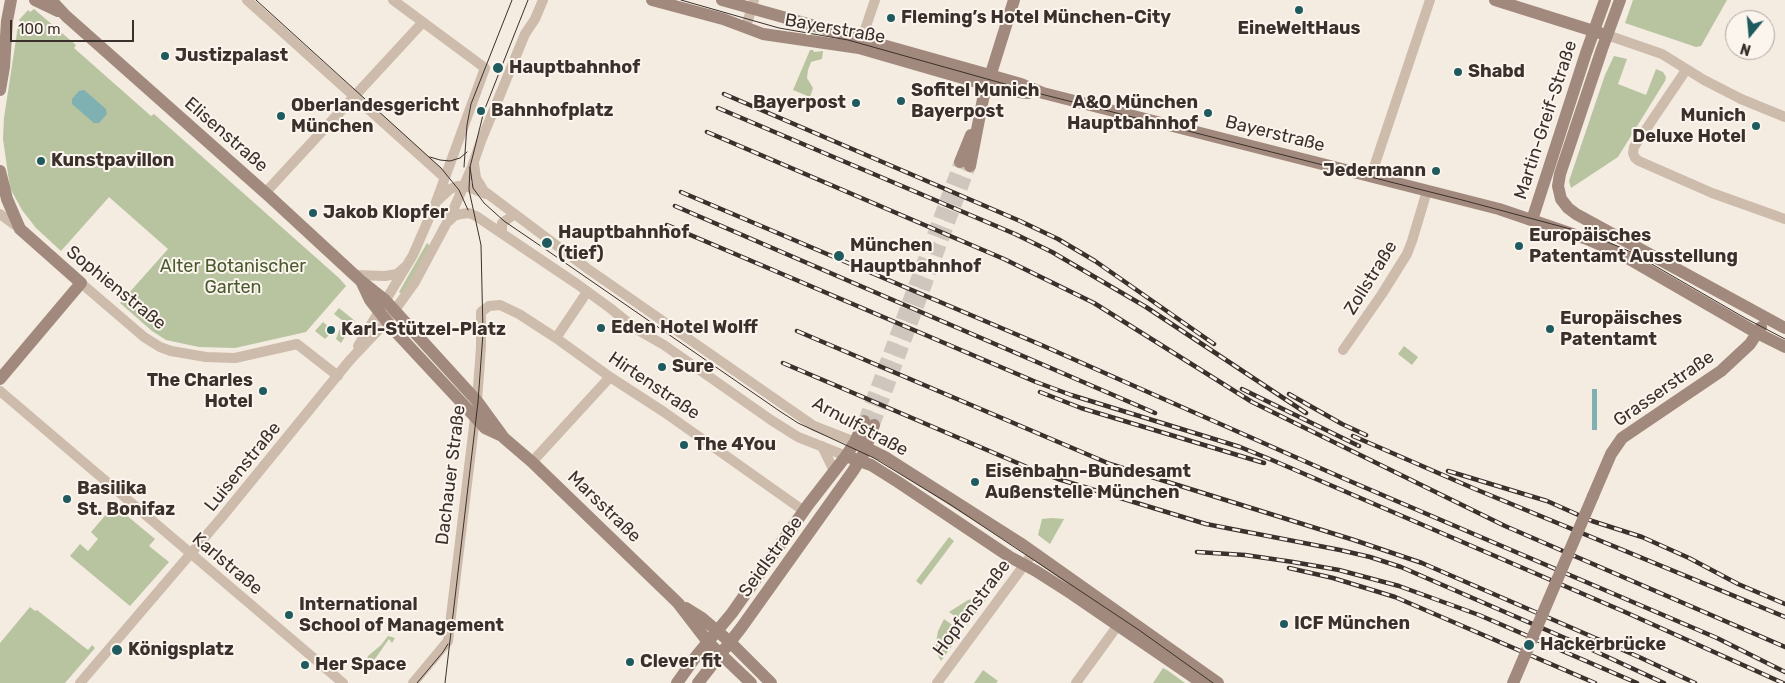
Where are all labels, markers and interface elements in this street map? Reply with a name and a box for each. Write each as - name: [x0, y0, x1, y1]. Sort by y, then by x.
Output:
- marker: EineWeltHaus: [1293, 4, 1305, 16]
- place label: Fleming’s Hotel München-City: [901, 7, 1171, 29]
- scale bar: [12, 10, 136, 42]
- street label: Bayerstraße: [783, 10, 887, 48]
- north arrow: [1725, 10, 1775, 60]
- marker: Fleming’s Hotel München-City: [885, 12, 897, 24]
- place label: EineWeltHaus: [1237, 18, 1361, 40]
- text: 100 m: [18, 20, 60, 38]
- street label: Martin-Greif-Straße: [1510, 38, 1582, 202]
- text: N: [1738, 39, 1753, 58]
- place label: Justizpalast: [175, 45, 288, 67]
- marker: Justizpalast: [159, 50, 171, 62]
- place label: Hauptbahnhof: [509, 57, 640, 79]
- marker: Hauptbahnhof: [491, 61, 505, 75]
- place label: Shabd: [1468, 61, 1525, 83]
- marker: Shabd: [1452, 66, 1464, 78]
- place label: Sofitel Munich Bayerpost: [911, 80, 1040, 122]
- place label: Bayerpost: [753, 92, 846, 114]
- place label: A&O München Hauptbahnhof: [1067, 92, 1198, 134]
- street label: Elisenstraße: [180, 93, 272, 177]
- place label: Oberlandesgericht München: [291, 95, 459, 138]
- marker: Sofitel Munich Bayerpost: [895, 95, 907, 107]
- marker: Bayerpost: [850, 97, 862, 109]
- place label: Bahnhofplatz: [491, 100, 614, 122]
- marker: Bahnhofplatz: [475, 105, 487, 117]
- place label: Munich Deluxe Hotel: [1632, 105, 1746, 148]
- marker: A&O München Hauptbahnhof: [1202, 107, 1214, 119]
- marker: Oberlandesgericht München: [275, 110, 287, 122]
- street label: Bayerstraße: [1223, 111, 1327, 157]
- marker: Munich Deluxe Hotel: [1750, 120, 1762, 132]
- place label: Kunstpavillon: [51, 150, 174, 172]
- marker: Kunstpavillon: [35, 155, 47, 167]
- place label: Jedermann: [1323, 160, 1426, 182]
- marker: Jedermann: [1430, 165, 1442, 177]
- place label: Jakob Klopfer: [323, 202, 448, 224]
- marker: Jakob Klopfer: [307, 207, 319, 219]
- place label: Hauptbahnhof (tief): [558, 222, 689, 264]
- place label: Europäisches Patentamt Ausstellung: [1529, 225, 1738, 268]
- place label: München Hauptbahnhof: [850, 235, 981, 278]
- marker: Hauptbahnhof (tief): [540, 236, 554, 250]
- street label: Zollstraße: [1340, 237, 1402, 319]
- marker: Europäisches Patentamt Ausstellung: [1513, 240, 1525, 252]
- street label: Sophienstraße: [62, 241, 170, 335]
- marker: München Hauptbahnhof: [832, 249, 846, 263]
- park label: Alter Botanischer Garten: [160, 256, 306, 298]
- place label: Europäisches Patentamt: [1560, 308, 1682, 350]
- place label: Eden Hotel Wolff: [611, 317, 758, 339]
- place label: Karl-Stützel-Platz: [341, 319, 506, 341]
- marker: Eden Hotel Wolff: [595, 322, 607, 334]
- marker: Europäisches Patentamt: [1544, 323, 1556, 335]
- marker: Karl-Stützel-Platz: [325, 324, 337, 336]
- street label: Grasserstraße: [1610, 346, 1718, 432]
- street label: Hirtenstraße: [604, 348, 704, 424]
- place label: Sure: [672, 356, 714, 378]
- marker: Sure: [656, 361, 668, 373]
- place label: The Charles Hotel: [147, 370, 253, 412]
- marker: The Charles Hotel: [257, 385, 269, 397]
- street label: Arnulfstraße: [808, 393, 912, 461]
- street label: Dachauer Straße: [432, 404, 470, 546]
- street label: Luisenstraße: [200, 418, 286, 516]
- place label: The 4You: [694, 434, 776, 456]
- marker: The 4You: [678, 439, 690, 451]
- place label: Eisenbahn-Bundesamt Außenstelle München: [985, 461, 1191, 504]
- street label: Marsstraße: [563, 467, 645, 547]
- marker: Eisenbahn-Bundesamt Außenstelle München: [969, 476, 981, 488]
- place label: Basilika St. Bonifaz: [77, 478, 175, 520]
- marker: Basilika St. Bonifaz: [61, 493, 73, 505]
- street label: Seidlstraße: [735, 513, 807, 601]
- street label: Karlstraße: [187, 528, 267, 600]
- street label: Hopfenstraße: [929, 556, 1015, 660]
- place label: International School of Management: [299, 594, 504, 636]
- marker: International School of Management: [283, 609, 295, 621]
- place label: ICF München: [1294, 613, 1410, 635]
- marker: ICF München: [1278, 618, 1290, 630]
- place label: Hackerbrücke: [1540, 634, 1666, 656]
- marker: Hackerbrücke: [1522, 638, 1536, 652]
- place label: Königsplatz: [128, 639, 234, 661]
- marker: Königsplatz: [110, 643, 124, 657]
- place label: Clever fit: [640, 651, 722, 673]
- place label: Her Space: [315, 654, 406, 676]
- marker: Clever fit: [624, 656, 636, 668]
- marker: Her Space: [299, 659, 311, 671]

